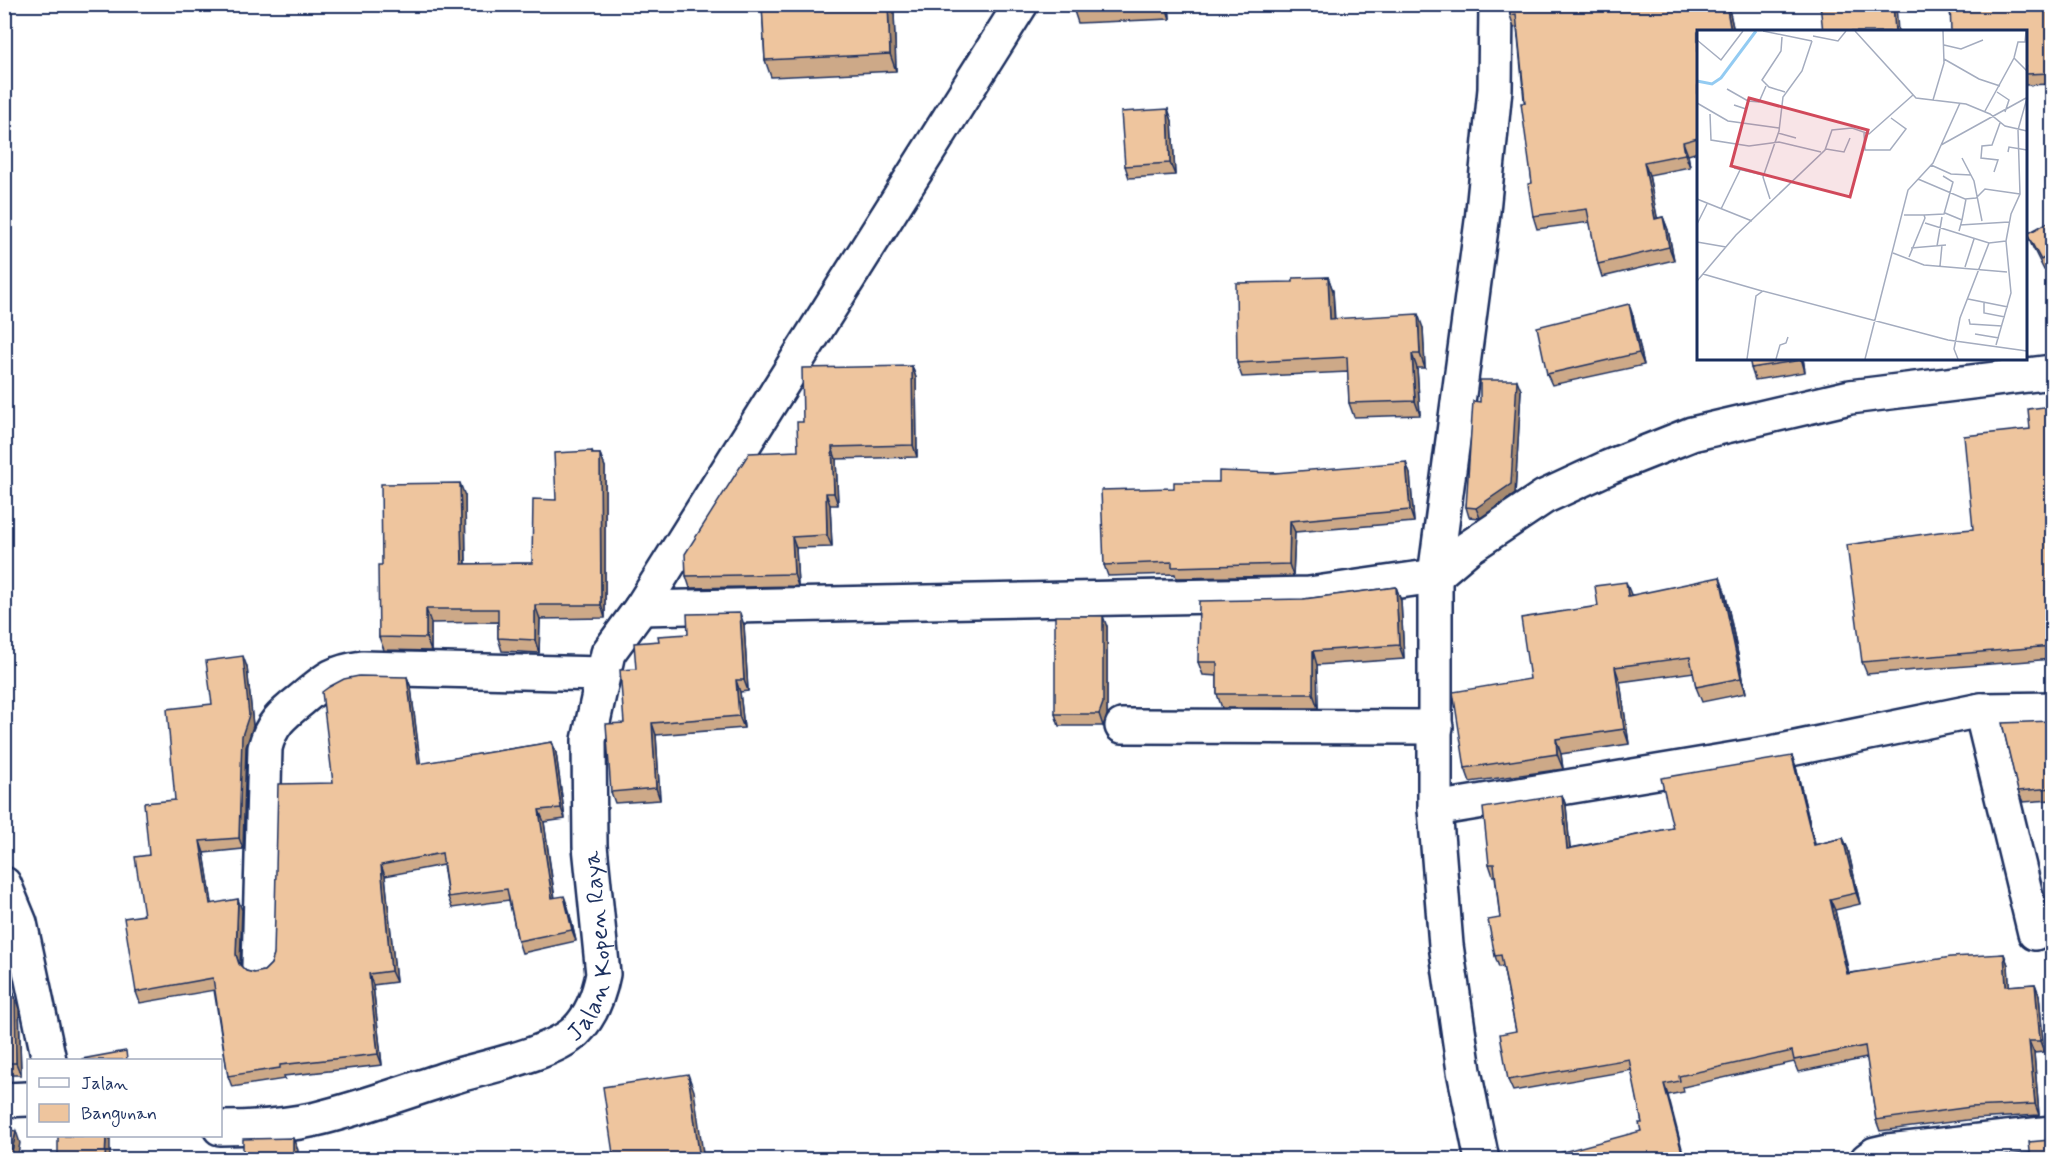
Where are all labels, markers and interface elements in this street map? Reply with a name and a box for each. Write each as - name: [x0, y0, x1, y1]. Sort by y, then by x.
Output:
- inset map: [1697, 30, 2027, 360]
- street label: Jalan Kopen Raya: [561, 849, 620, 1049]
- legend: [27, 1059, 222, 1137]
- text: Jalan: [81, 1072, 128, 1096]
- text: Bangunan: [81, 1102, 157, 1127]

